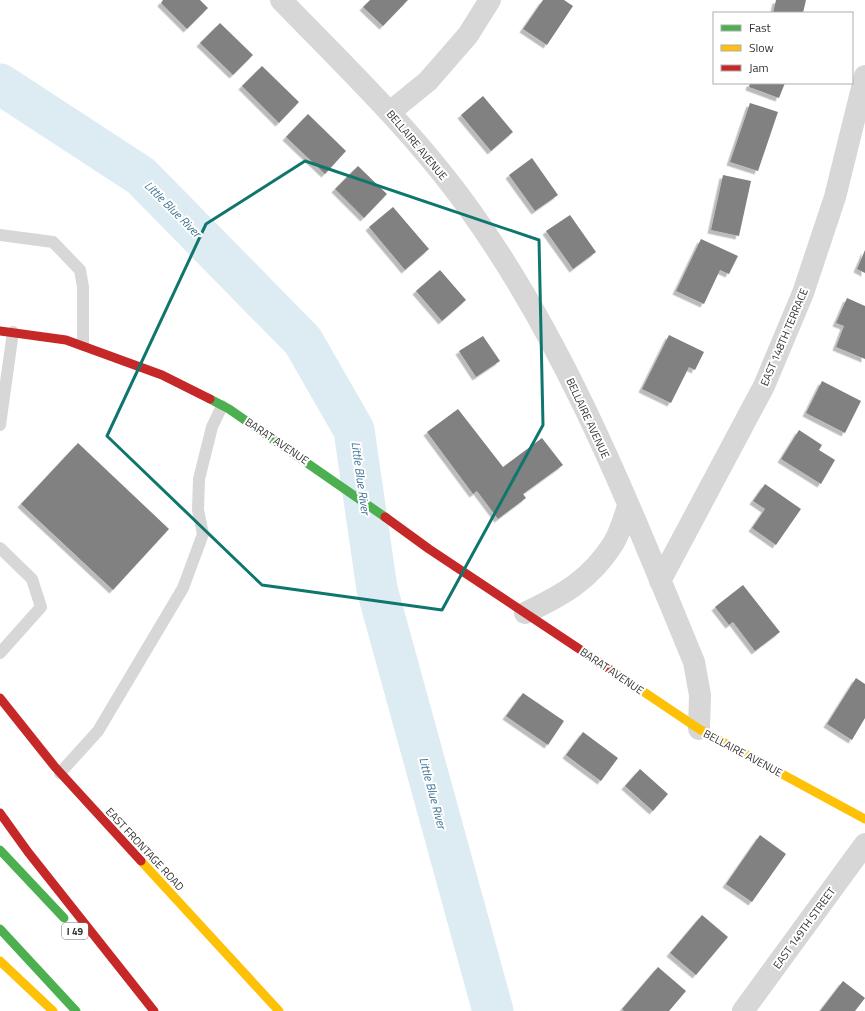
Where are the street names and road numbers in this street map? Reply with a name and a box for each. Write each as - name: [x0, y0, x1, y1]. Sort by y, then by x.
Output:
- street label: BELLAIRE AVENUE: [383, 106, 451, 184]
- street label: EAST 148TH TERRACE: [756, 286, 812, 388]
- street label: BELLAIRE AVENUE: [562, 375, 614, 461]
- street label: BARAT AVENUE: [242, 414, 312, 468]
- street label: BARAT AVENUE: [577, 644, 647, 698]
- street label: BELLAIRE AVENUE: [701, 725, 785, 781]
- street label: EAST FRONTAGE ROAD: [102, 804, 188, 894]
- street label: EAST 149TH STREET: [769, 884, 839, 972]
- road number: I 49: [62, 923, 88, 939]

